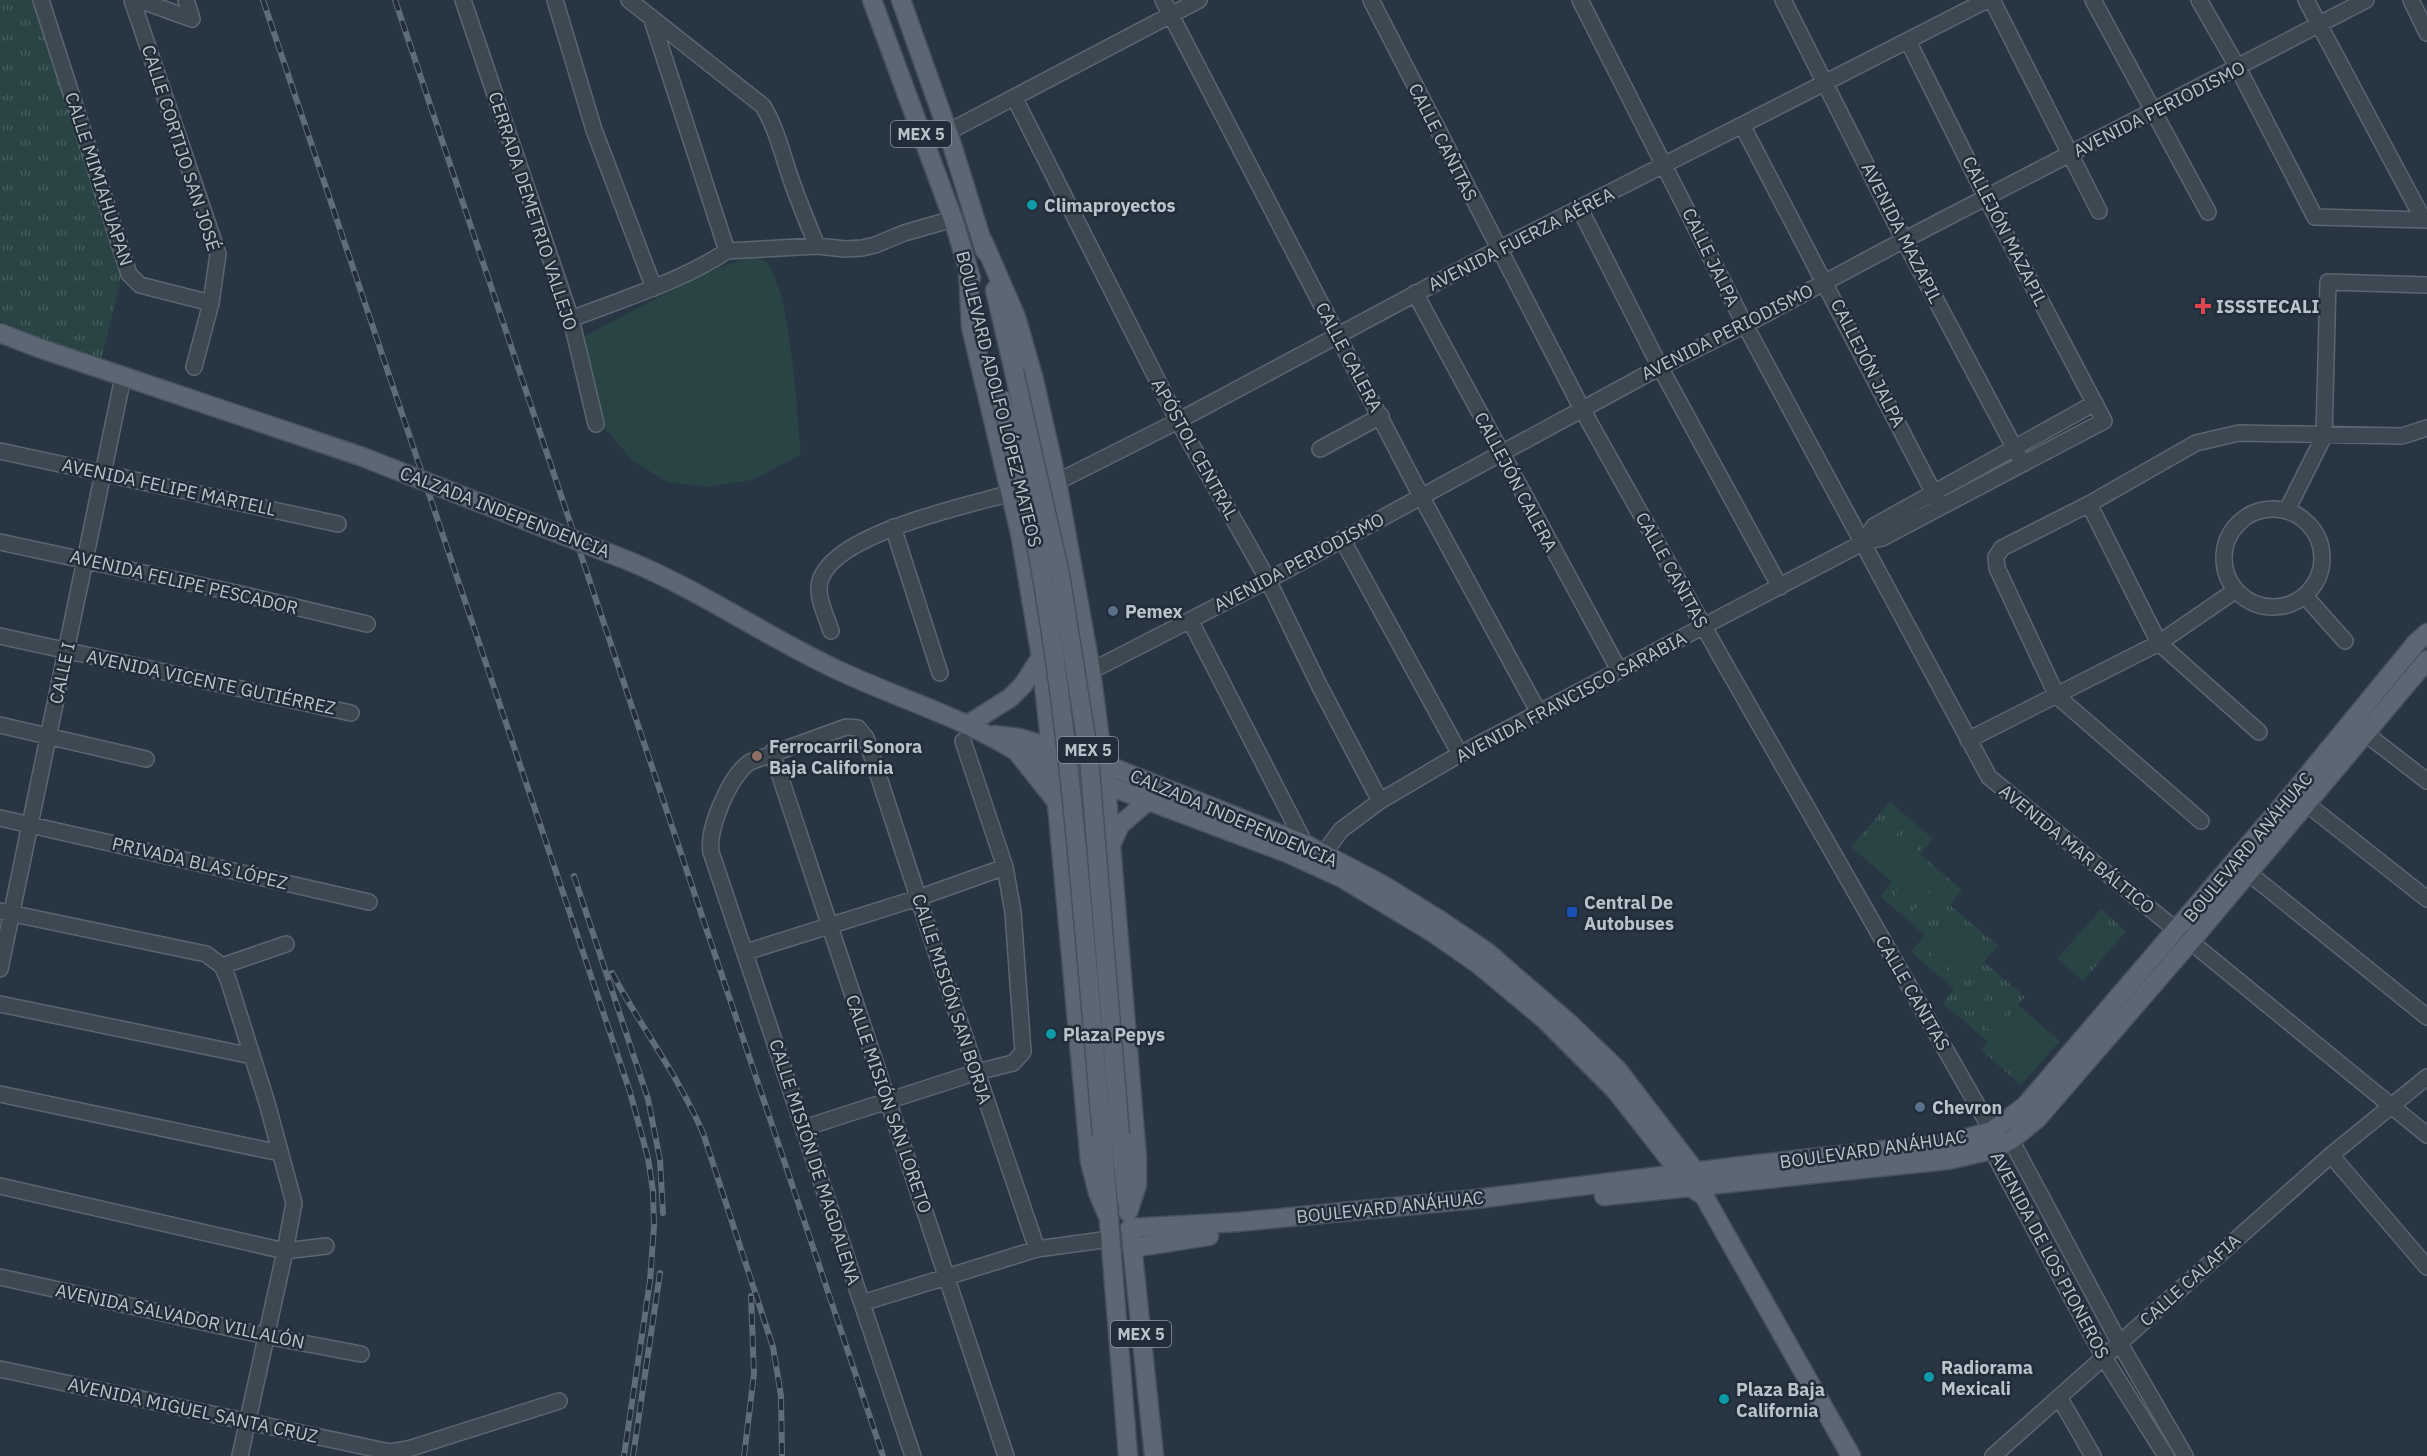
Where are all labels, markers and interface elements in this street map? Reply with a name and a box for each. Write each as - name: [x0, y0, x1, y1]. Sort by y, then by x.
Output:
- street label: CALLE CORTIJO SAN JOSÉ: [137, 42, 225, 254]
- street label: AVENIDA PERIODISMO: [2069, 56, 2249, 162]
- street label: CALLE CAÑITAS: [1403, 79, 1483, 205]
- street label: CALLE MIMIAHUAPAN: [60, 89, 138, 269]
- street label: CERRADA DEMETRIO VALLEJO: [484, 89, 582, 333]
- road number: MEX 5: [891, 121, 951, 147]
- street label: CALLEJÓN MAZAPIL: [1957, 152, 2053, 310]
- street label: AVENIDA MAZAPIL: [1857, 159, 1947, 307]
- street label: AVENIDA FUERZA AÉREA: [1424, 182, 1618, 296]
- place label: Climaproyectos: [1044, 194, 1176, 217]
- marker: Climaproyectos: [1025, 198, 1039, 212]
- street label: CALLE JALPA: [1677, 204, 1745, 310]
- street label: BOULEVARD ADOLFO LÓPEZ MATEOS: [951, 249, 1047, 549]
- street label: AVENIDA PERIODISMO: [1637, 279, 1817, 385]
- street label: CALLEJÓN JALPA: [1826, 295, 1910, 432]
- place label: ISSSTECALI: [2216, 295, 2319, 318]
- marker: ISSSTECALI: [2194, 297, 2212, 315]
- street label: CALLE CALERA: [1310, 298, 1388, 416]
- street label: APÓSTOL CENTRAL: [1147, 374, 1243, 524]
- street label: CALLEJÓN CALERA: [1469, 408, 1563, 556]
- street label: AVENIDA FELIPE MARTELL: [60, 453, 278, 521]
- street label: CALZADA INDEPENDENCIA: [397, 461, 614, 563]
- street label: AVENIDA PERIODISMO: [1210, 507, 1388, 617]
- street label: CALLE CAÑITAS: [1631, 508, 1713, 632]
- street label: AVENIDA FELIPE PESCADOR: [68, 545, 300, 619]
- place label: Pemex: [1125, 600, 1183, 623]
- marker: Pemex: [1106, 604, 1120, 618]
- street label: AVENIDA FRANCISCO SARABIA: [1452, 626, 1691, 768]
- street label: CALLE I: [44, 640, 80, 706]
- street label: AVENIDA VICENTE GUTIÉRREZ: [84, 644, 338, 720]
- place label: Ferrocarril Sonora Baja California: [769, 735, 922, 779]
- road number: MEX 5: [1058, 737, 1118, 763]
- marker: Ferrocarril Sonora Baja California: [750, 749, 764, 763]
- street label: CALZADA INDEPENDENCIA: [1127, 764, 1342, 872]
- street label: BOULEVARD ANÁHUAC: [2179, 767, 2317, 927]
- street label: AVENIDA MAR BÁLTICO: [1995, 779, 2159, 919]
- street label: PRIVADA BLAS LÓPEZ: [110, 832, 290, 894]
- street label: CALLE MISIÓN SAN BORJA: [907, 891, 997, 1108]
- place label: Central De Autobuses: [1584, 891, 1674, 935]
- marker: Central De Autobuses: [1565, 905, 1579, 919]
- street label: CALLE CAÑITAS: [1871, 931, 1955, 1055]
- street label: CALLE MISIÓN SAN LORETO: [841, 992, 937, 1216]
- place label: Plaza Pepys: [1063, 1023, 1165, 1046]
- marker: Plaza Pepys: [1044, 1027, 1058, 1041]
- street label: CALLE MISIÓN DE MAGDALENA: [764, 1036, 866, 1288]
- place label: Chevron: [1932, 1096, 2002, 1119]
- marker: Chevron: [1913, 1100, 1927, 1114]
- street label: BOULEVARD ANÁHUAC: [1778, 1124, 1968, 1174]
- street label: AVENIDA DE LOS PIONEROS: [1986, 1148, 2114, 1362]
- street label: BOULEVARD ANÁHUAC: [1295, 1186, 1485, 1228]
- street label: CALLE CALAFIA: [2135, 1228, 2246, 1331]
- street label: AVENIDA SALVADOR VILLALÓN: [53, 1278, 307, 1354]
- road number: MEX 5: [1111, 1321, 1171, 1347]
- place label: Radiorama Mexicali: [1941, 1356, 2033, 1400]
- marker: Radiorama Mexicali: [1922, 1370, 1936, 1384]
- street label: AVENIDA MIGUEL SANTA CRUZ: [66, 1372, 320, 1448]
- place label: Plaza Baja California: [1736, 1378, 1825, 1422]
- marker: Plaza Baja California: [1717, 1392, 1731, 1406]

